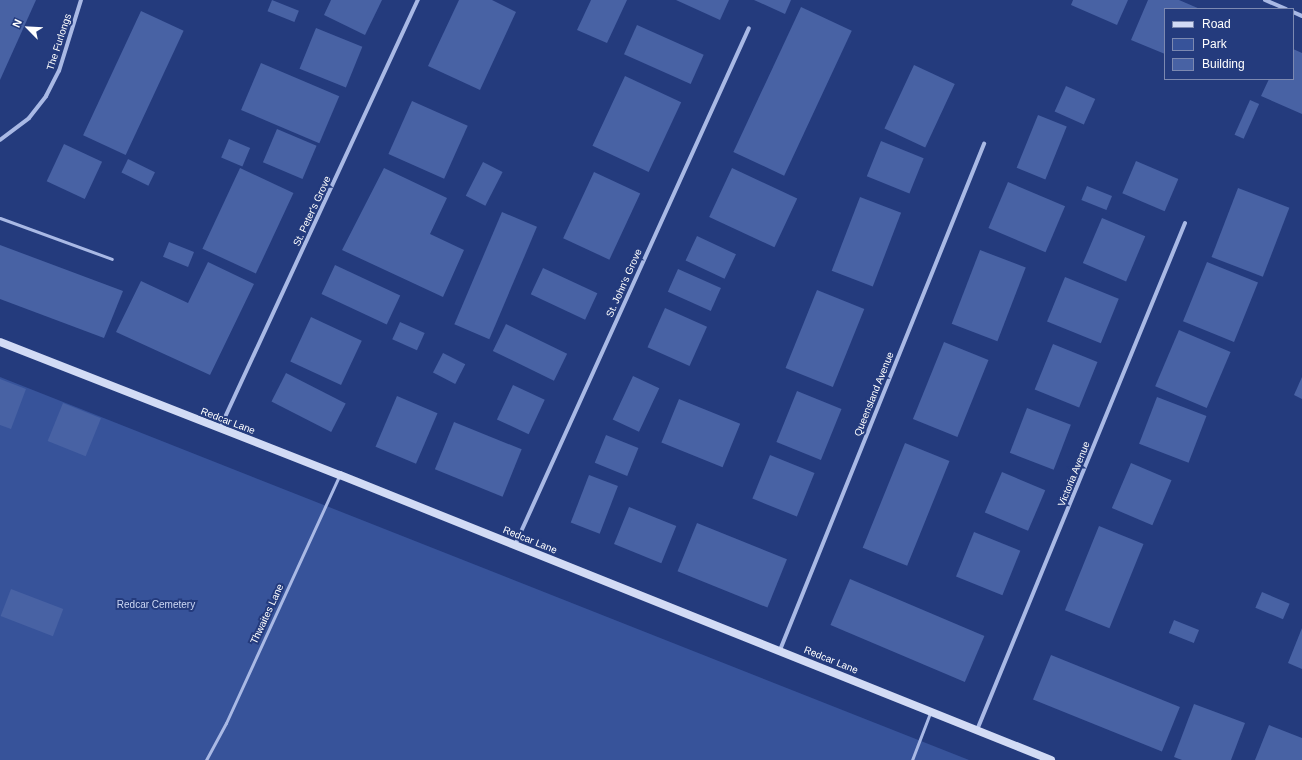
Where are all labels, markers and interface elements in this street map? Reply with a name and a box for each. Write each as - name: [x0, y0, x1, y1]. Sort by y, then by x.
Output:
- north arrow: [8, 8, 48, 48]
- legend: [1164, 8, 1294, 80]
- street label: The Furlongs: [44, 12, 74, 72]
- text: N: [10, 17, 24, 29]
- text: Road: [1202, 17, 1231, 31]
- text: Park: [1202, 37, 1227, 51]
- text: Building: [1202, 57, 1245, 71]
- street label: St. Peter's Grove: [291, 174, 333, 248]
- street label: St. John's Grove: [604, 247, 644, 319]
- street label: Queensland Avenue: [851, 350, 897, 438]
- street label: Redcar Lane: [199, 405, 257, 437]
- street label: Victoria Avenue: [1055, 439, 1093, 509]
- street label: Redcar Lane: [501, 524, 559, 556]
- street label: Thwaites Lane: [248, 582, 286, 646]
- park label: Redcar Cemetery: [117, 599, 195, 611]
- street label: Redcar Lane: [802, 644, 860, 676]

